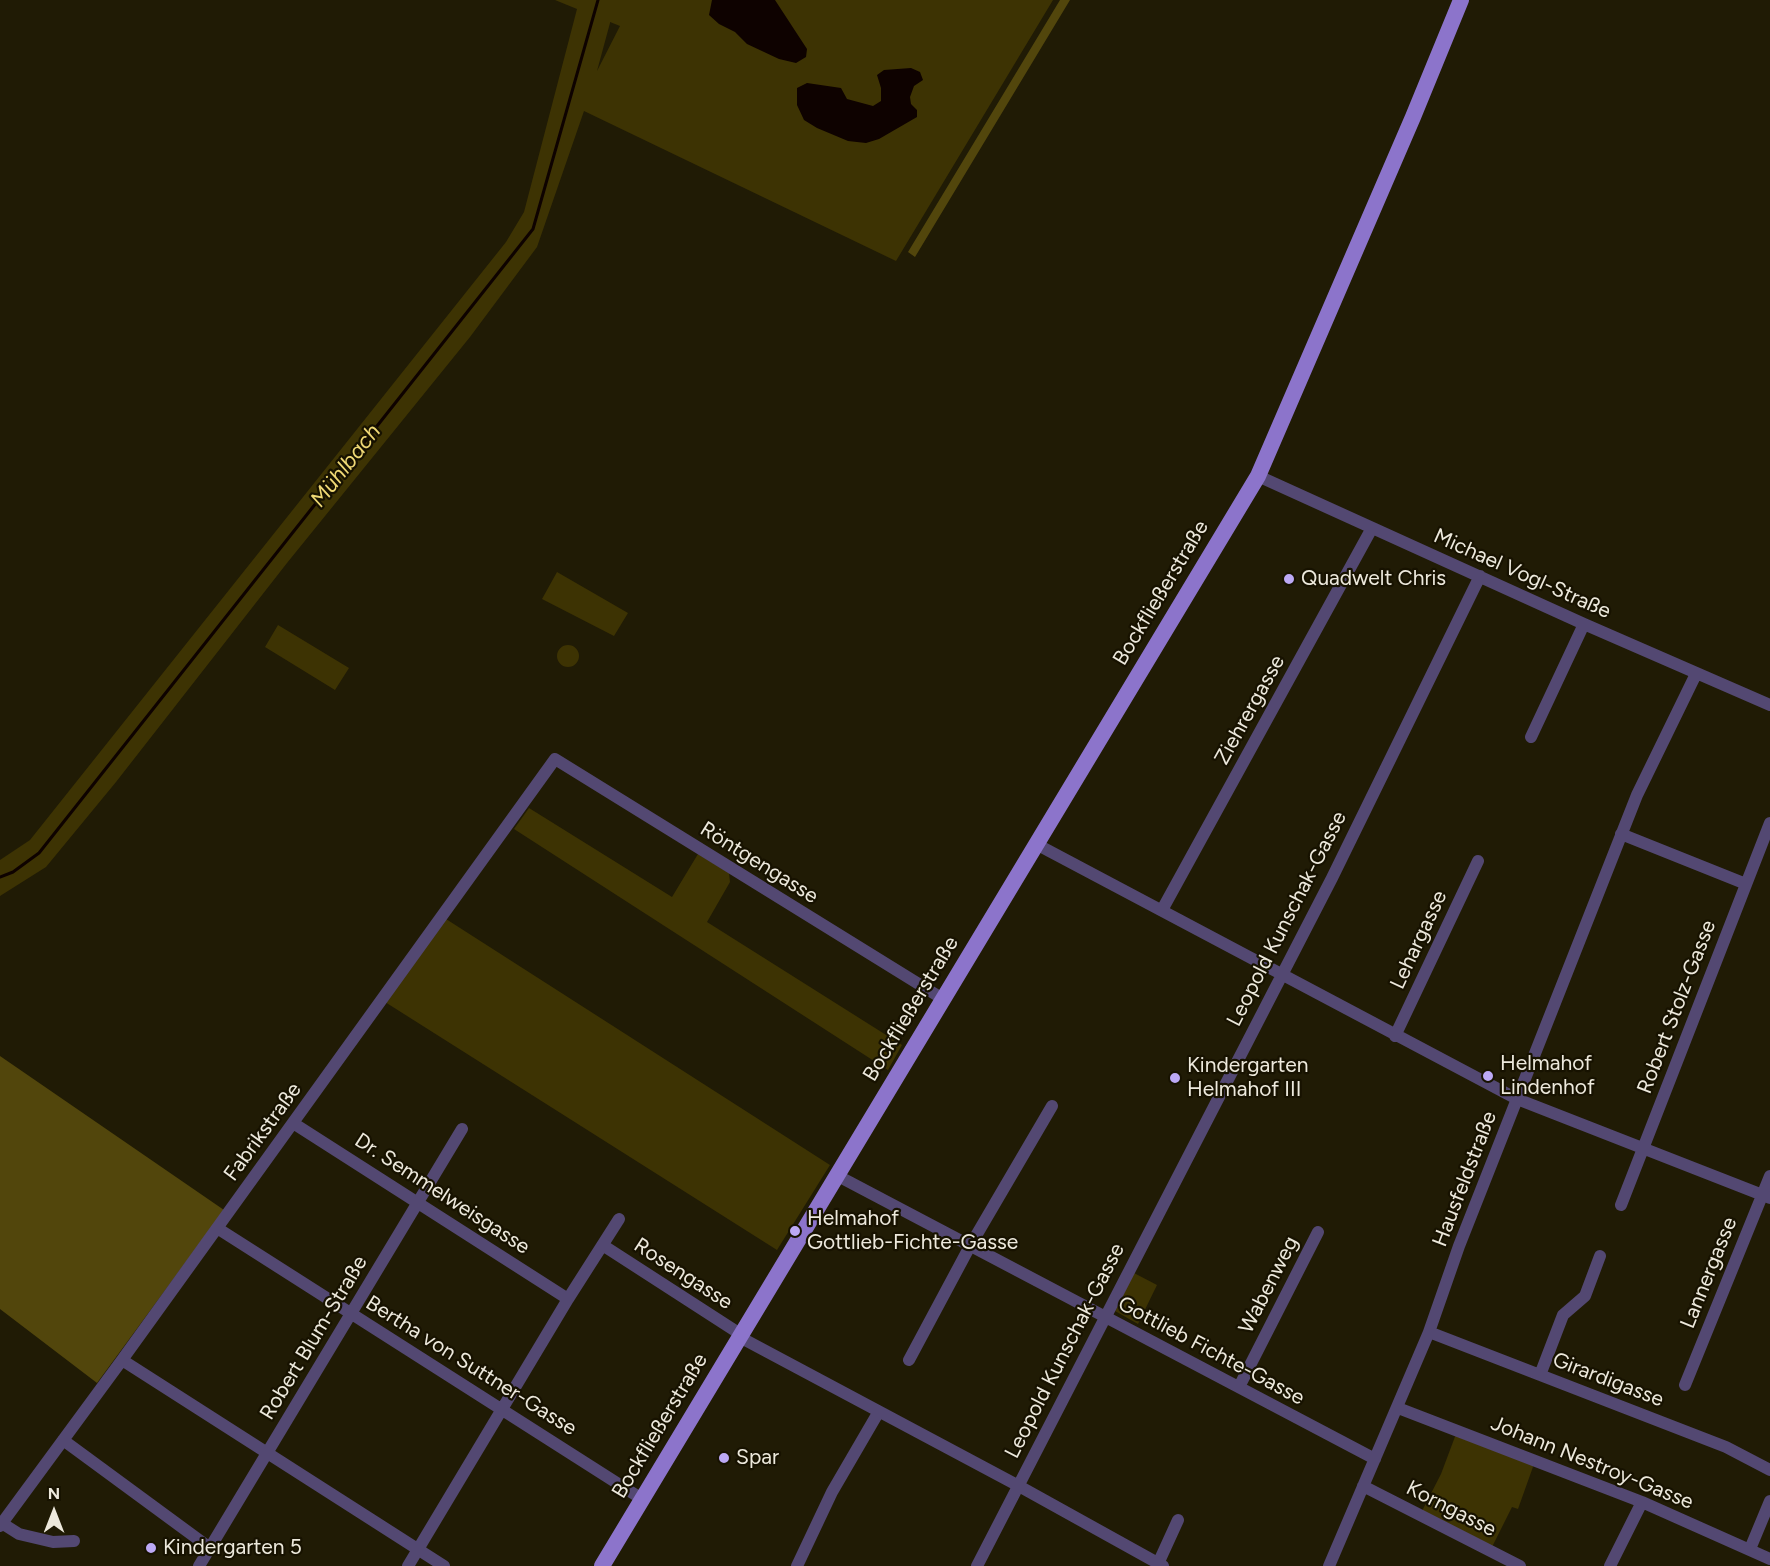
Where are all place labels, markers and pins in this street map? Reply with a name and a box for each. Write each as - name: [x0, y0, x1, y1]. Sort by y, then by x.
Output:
- place label: Quadwelt Chris: [1301, 566, 1446, 592]
- marker: Quadwelt Chris: [1282, 572, 1296, 586]
- place label: Helmahof Lindenhof: [1500, 1051, 1595, 1101]
- place label: Kindergarten Helmahof III: [1187, 1053, 1308, 1103]
- marker: Helmahof Lindenhof: [1481, 1069, 1495, 1083]
- marker: Kindergarten Helmahof III: [1168, 1071, 1182, 1085]
- place label: Helmahof Gottlieb-Fichte-Gasse: [807, 1206, 1018, 1256]
- marker: Helmahof Gottlieb-Fichte-Gasse: [788, 1224, 802, 1238]
- place label: Spar: [736, 1445, 779, 1471]
- marker: Spar: [717, 1451, 731, 1465]
- place label: Kindergarten 5: [163, 1535, 302, 1561]
- marker: Kindergarten 5: [144, 1541, 158, 1555]

